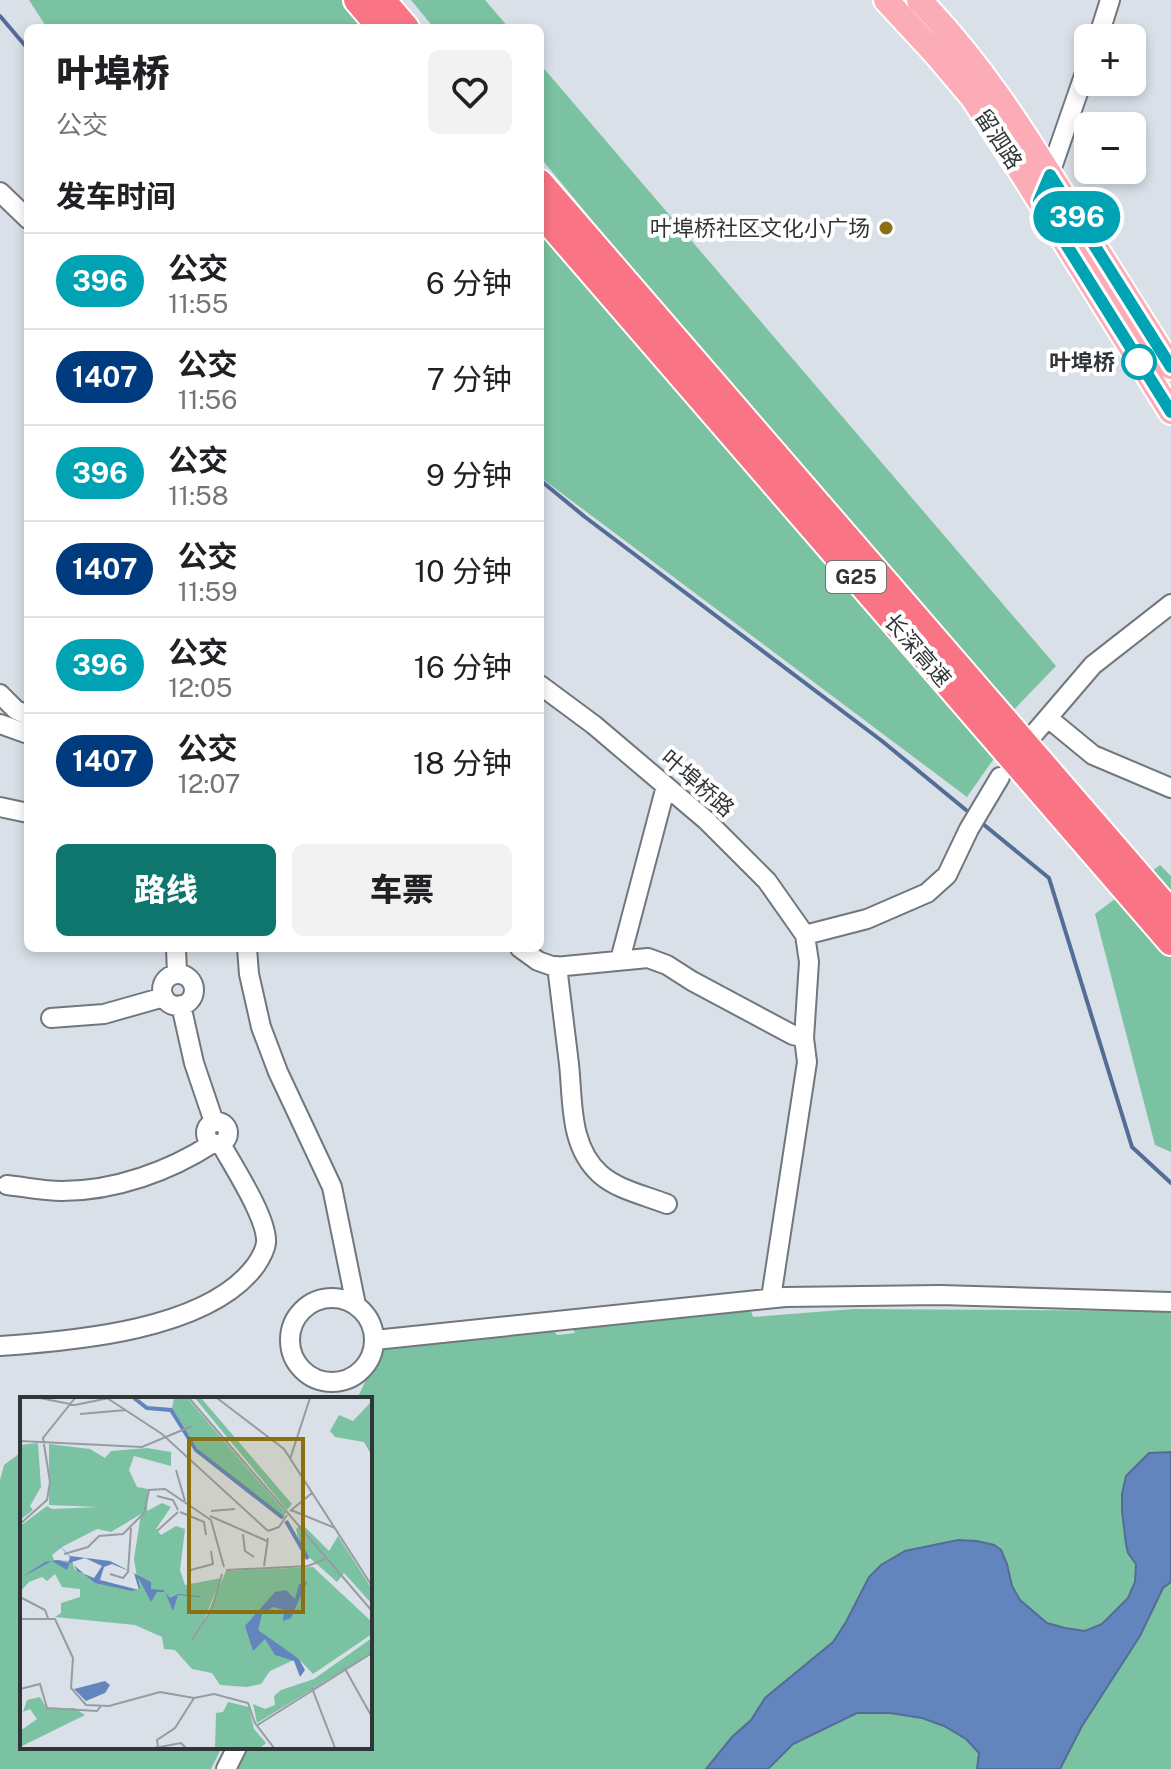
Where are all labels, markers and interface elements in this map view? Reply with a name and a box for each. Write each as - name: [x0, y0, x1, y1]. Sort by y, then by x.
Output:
- map controls: [1074, 24, 1146, 184]
- button: +: [1074, 24, 1146, 96]
- button: heart: [428, 50, 512, 134]
- text: 叶埠桥: [56, 51, 170, 96]
- street label: 留泗路: [970, 104, 1028, 174]
- text: 公交: [56, 109, 108, 140]
- button: −: [1074, 112, 1146, 184]
- text: 发车时间: [56, 178, 176, 214]
- line badge: 396: [1031, 191, 1123, 243]
- text: 396: [1049, 200, 1105, 233]
- place label: 叶埠桥社区文化小广场: [650, 215, 870, 241]
- marker: 叶埠桥社区文化小广场: [877, 219, 895, 237]
- text: 公交: [168, 250, 228, 286]
- text: 396: [72, 264, 128, 297]
- text: 6 分钟: [426, 265, 512, 301]
- text: 11:55: [168, 288, 228, 319]
- marker: 叶埠桥: [1122, 345, 1156, 379]
- text: 公交: [177, 346, 237, 382]
- place label: 叶埠桥: [1049, 349, 1115, 375]
- text: 1407: [72, 360, 137, 393]
- text: 7 分钟: [427, 361, 512, 397]
- text: 11:56: [177, 384, 237, 415]
- text: 公交: [168, 442, 228, 478]
- text: 396: [72, 456, 128, 489]
- text: 9 分钟: [426, 457, 512, 493]
- text: 11:58: [168, 480, 229, 511]
- text: 公交: [177, 538, 237, 574]
- text: 1407: [72, 552, 137, 585]
- text: 10 分钟: [414, 553, 512, 589]
- road number: G25: [826, 561, 886, 593]
- text: 11:59: [177, 576, 237, 607]
- street label: 长深高速: [879, 608, 957, 692]
- text: 公交: [168, 634, 228, 670]
- text: 396: [72, 648, 128, 681]
- text: 16 分钟: [414, 649, 512, 685]
- text: 12:05: [168, 672, 233, 703]
- text: 公交: [177, 730, 237, 766]
- text: 1407: [72, 744, 137, 777]
- street label: 叶埠桥路: [656, 744, 740, 822]
- text: 18 分钟: [413, 745, 512, 781]
- text: 12:07: [177, 768, 240, 799]
- button: 路线: [56, 844, 276, 936]
- button: 车票: [292, 844, 512, 936]
- inset map: [20, 1397, 372, 1749]

